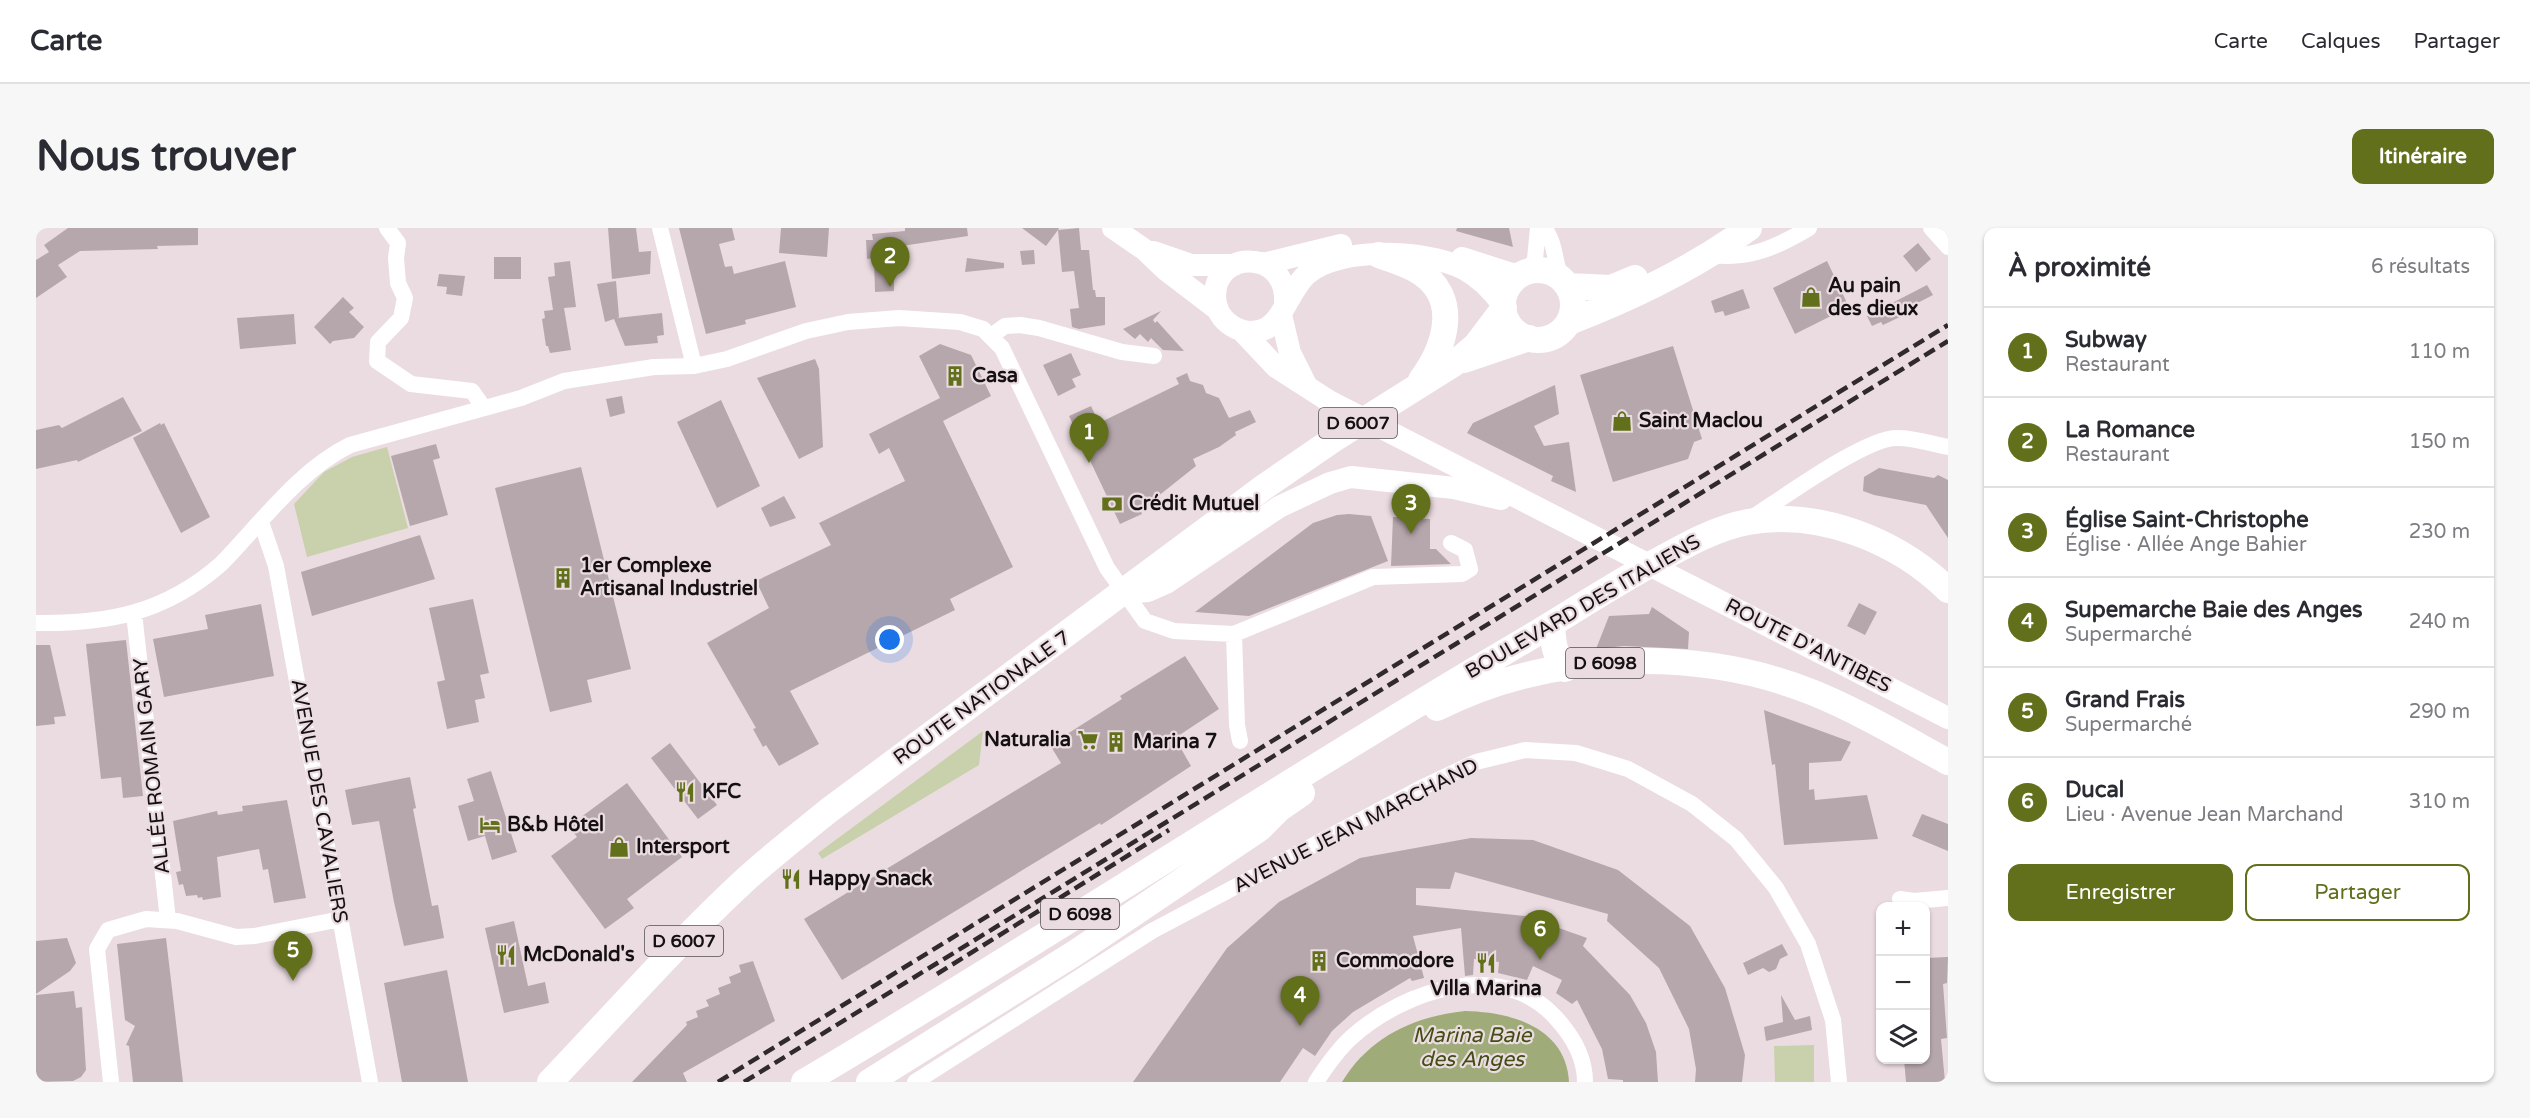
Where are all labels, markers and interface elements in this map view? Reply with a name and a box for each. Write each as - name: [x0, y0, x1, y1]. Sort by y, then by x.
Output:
- text: Carte: [30, 24, 102, 58]
- text: Carte: [2214, 29, 2268, 54]
- text: Calques: [2301, 29, 2381, 54]
- text: Partager: [2414, 29, 2500, 54]
- button: Itinéraire: [2352, 129, 2494, 184]
- text: Nous trouver: [36, 131, 296, 182]
- pin: 2: [870, 238, 910, 287]
- text: À proximité: [2008, 252, 2151, 283]
- text: 6 résultats: [2371, 255, 2470, 279]
- place label: Au pain des dieux: [1828, 274, 1919, 321]
- shop icon: Au pain des dieux: [1799, 285, 1823, 309]
- text: Subway: [2065, 327, 2147, 353]
- text: 1: [2021, 340, 2034, 364]
- text: 110 m: [2409, 340, 2470, 364]
- text: Restaurant: [2065, 353, 2170, 377]
- building icon: Casa: [943, 364, 967, 388]
- place label: Casa: [972, 364, 1018, 388]
- road number: D 6007: [1319, 408, 1397, 438]
- shop icon: Saint Maclou: [1610, 409, 1634, 433]
- place label: Saint Maclou: [1639, 409, 1763, 433]
- pin: 1: [1070, 414, 1108, 463]
- text: La Romance: [2065, 417, 2195, 443]
- text: 2: [2021, 430, 2034, 454]
- text: 150 m: [2409, 430, 2470, 454]
- text: Restaurant: [2065, 443, 2170, 467]
- pin: 3: [1392, 484, 1430, 534]
- bank icon: Crédit Mutuel: [1100, 492, 1124, 516]
- place label: Crédit Mutuel: [1129, 492, 1259, 516]
- text: Église Saint-Christophe: [2065, 507, 2309, 533]
- text: 3: [2021, 520, 2034, 544]
- text: 230 m: [2409, 520, 2470, 544]
- street label: BOULEVARD DES ITALIENS: [1461, 530, 1705, 684]
- text: Église · Allée Ange Bahier: [2065, 533, 2307, 557]
- place label: 1er Complexe Artisanal Industriel: [580, 554, 758, 601]
- building icon: 1er Complexe Artisanal Industriel: [551, 566, 575, 590]
- street label: ROUTE D'ANTIBES: [1721, 594, 1895, 698]
- text: Supemarche Baie des Anges: [2065, 597, 2363, 623]
- text: 4: [2021, 610, 2034, 634]
- text: 240 m: [2409, 610, 2470, 634]
- text: Supermarché: [2065, 623, 2192, 647]
- your location: [875, 625, 904, 654]
- street label: ROUTE NATIONALE 7: [889, 626, 1075, 770]
- road number: D 6098: [1566, 648, 1644, 678]
- street label: ALLÉE ROMAIN GARY: [128, 656, 175, 875]
- street label: AVENUE DES CAVALIERS: [286, 677, 352, 925]
- text: Grand Frais: [2065, 687, 2185, 713]
- text: 5: [2021, 700, 2034, 724]
- text: 290 m: [2409, 700, 2470, 724]
- text: Supermarché: [2065, 713, 2192, 737]
- place label: Naturalia: [984, 728, 1071, 752]
- supermarket icon: Naturalia: [1076, 728, 1100, 752]
- building icon: Marina 7: [1104, 730, 1128, 754]
- place label: Marina 7: [1133, 730, 1217, 754]
- street label: AVENUE JEAN MARCHAND: [1230, 754, 1482, 898]
- text: Ducal: [2065, 777, 2124, 803]
- restaurant icon: KFC: [673, 780, 697, 804]
- place label: KFC: [702, 780, 741, 804]
- text: 6: [2021, 790, 2034, 814]
- text: 310 m: [2409, 790, 2470, 814]
- text: Lieu · Avenue Jean Marchand: [2065, 803, 2343, 827]
- hotel icon: B&b Hôtel: [478, 813, 502, 837]
- place label: B&b Hôtel: [507, 813, 604, 837]
- shop icon: Intersport: [607, 835, 631, 859]
- place label: Intersport: [636, 835, 730, 859]
- button: Enregistrer: [2008, 864, 2233, 921]
- button: Partager: [2245, 864, 2470, 921]
- restaurant icon: Happy Snack: [779, 867, 803, 891]
- place label: Happy Snack: [808, 867, 933, 891]
- road number: D 6098: [1041, 899, 1119, 929]
- map controls: [1876, 902, 1930, 1064]
- button: +: [1876, 902, 1930, 956]
- pin: 6: [1520, 910, 1560, 960]
- road number: D 6007: [645, 926, 723, 956]
- pin: 5: [274, 932, 312, 981]
- restaurant icon: McDonald's: [494, 943, 518, 967]
- place label: McDonald's: [523, 943, 635, 967]
- building icon: Commodore: [1307, 949, 1331, 973]
- place label: Commodore: [1336, 949, 1454, 973]
- restaurant icon: Villa Marina: [1474, 951, 1498, 975]
- button: −: [1876, 956, 1930, 1010]
- pin: 4: [1280, 976, 1320, 1026]
- place label: Villa Marina: [1430, 977, 1542, 1001]
- button: layers: [1876, 1010, 1930, 1064]
- water label: Marina Baie des Anges: [1413, 1023, 1533, 1072]

